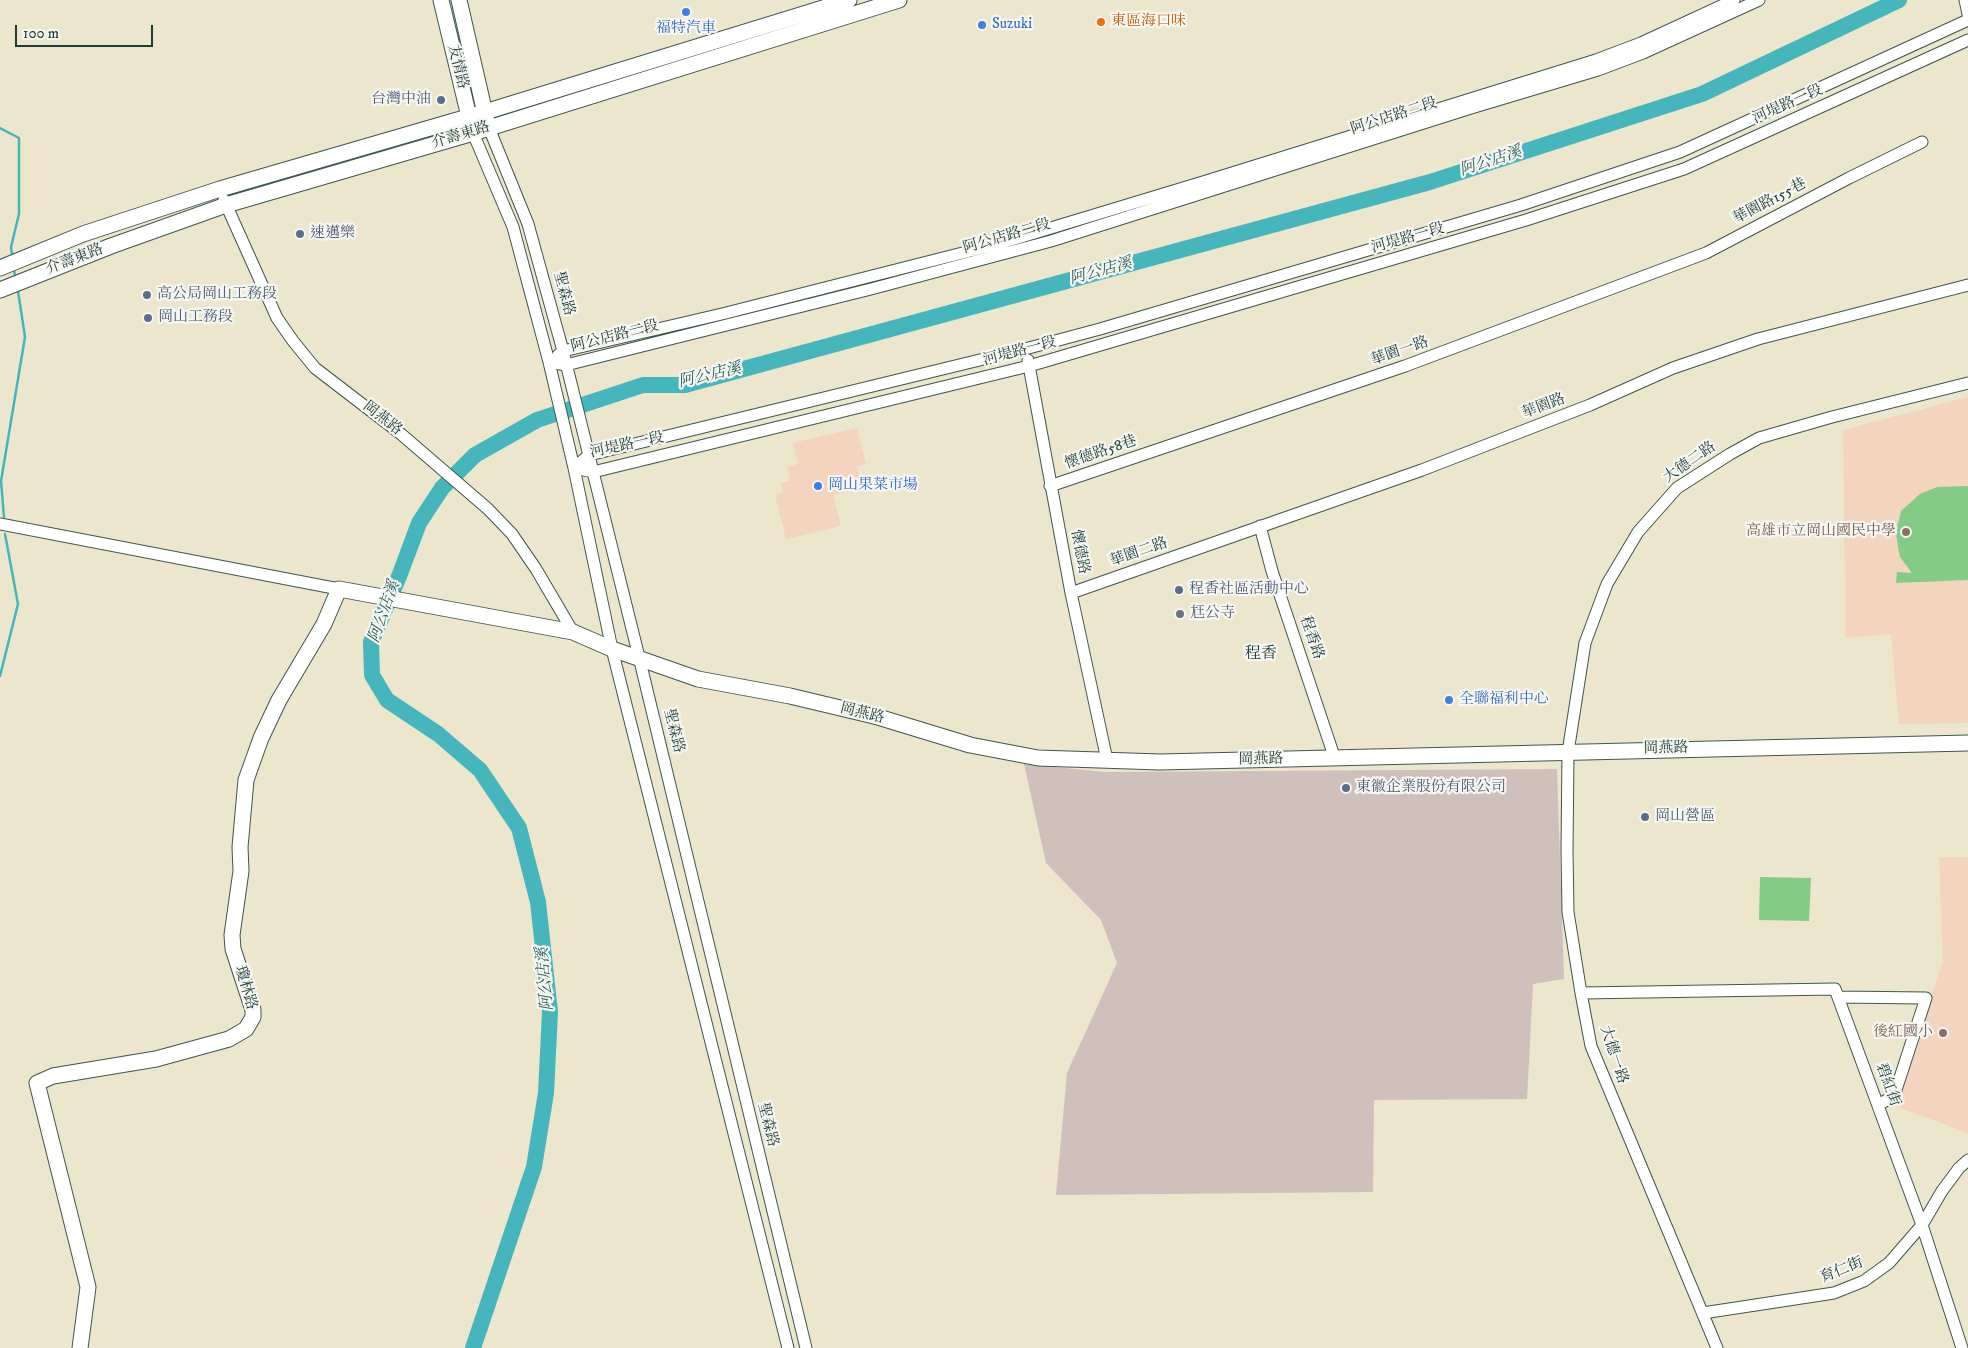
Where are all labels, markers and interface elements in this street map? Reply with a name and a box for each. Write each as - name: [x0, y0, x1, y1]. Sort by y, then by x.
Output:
- marker: 福特汽車: [680, 6, 692, 18]
- place label: 東區海口味: [1111, 13, 1186, 31]
- scale bar: [18, 15, 155, 47]
- place label: Suzuki: [992, 16, 1032, 34]
- marker: 東區海口味: [1095, 16, 1107, 28]
- marker: Suzuki: [976, 19, 988, 31]
- place label: 福特汽車: [656, 20, 716, 38]
- text: 100 m: [23, 24, 59, 43]
- street label: 友情路: [443, 43, 471, 91]
- street label: 河堤路一段: [1750, 82, 1826, 128]
- place label: 台灣中油: [371, 91, 431, 109]
- marker: 台灣中油: [435, 94, 447, 106]
- street label: 阿公店路二段: [1348, 95, 1440, 139]
- street label: 介壽東路: [430, 119, 492, 153]
- water label: 阿公店溪: [1458, 143, 1524, 181]
- street label: 華園路155巷: [1730, 175, 1810, 229]
- street label: 阿公店路二段: [961, 216, 1053, 258]
- street label: 河堤路一段: [1369, 220, 1447, 258]
- place label: 速邁樂: [310, 225, 355, 243]
- marker: 速邁樂: [294, 228, 306, 240]
- street label: 介壽東路: [44, 241, 106, 279]
- water label: 阿公店溪: [1068, 254, 1134, 290]
- street label: 聖森路: [548, 270, 578, 318]
- place label: 高公局岡山工務段: [157, 286, 277, 304]
- marker: 高公局岡山工務段: [141, 289, 153, 301]
- place label: 岡山工務段: [158, 309, 233, 327]
- marker: 岡山工務段: [142, 312, 154, 324]
- street label: 阿公店路二段: [569, 317, 661, 357]
- street label: 河堤路一段: [981, 334, 1059, 370]
- street label: 華園一路: [1369, 334, 1431, 370]
- water label: 阿公店溪: [677, 359, 743, 393]
- street label: 華園路: [1520, 391, 1568, 423]
- street label: 岡燕路: [359, 398, 405, 440]
- street label: 河堤路一段: [588, 429, 666, 463]
- street label: 懷德路58巷: [1063, 432, 1139, 474]
- street label: 大德二路: [1660, 438, 1720, 488]
- place label: 岡山果菜市場: [828, 477, 918, 495]
- marker: 岡山果菜市場: [812, 480, 824, 492]
- place label: 高雄市立岡山國民中學: [1746, 523, 1896, 541]
- marker: 高雄市立岡山國民中學: [1900, 526, 1912, 538]
- street label: 懷德路: [1066, 528, 1092, 576]
- street label: 華園二路: [1108, 535, 1170, 571]
- water label: 阿公店溪: [365, 579, 405, 645]
- place label: 程香社區活動中心: [1189, 581, 1309, 599]
- marker: 程香社區活動中心: [1173, 584, 1185, 596]
- place label: 尪公寺: [1190, 605, 1235, 623]
- marker: 尪公寺: [1174, 608, 1186, 620]
- street label: 程香路: [1295, 614, 1327, 662]
- district label: 程香: [1245, 645, 1277, 665]
- place label: 全聯福利中心: [1459, 691, 1549, 709]
- marker: 全聯福利中心: [1443, 694, 1455, 706]
- street label: 岡燕路: [838, 700, 886, 728]
- street label: 聖森路: [659, 707, 687, 755]
- street label: 岡燕路: [1643, 740, 1689, 758]
- street label: 岡燕路: [1238, 751, 1284, 769]
- place label: 東徽企業股份有限公司: [1356, 779, 1506, 797]
- marker: 東徽企業股份有限公司: [1340, 782, 1352, 794]
- place label: 岡山營區: [1655, 808, 1715, 826]
- marker: 岡山營區: [1639, 811, 1651, 823]
- water label: 阿公店溪: [534, 946, 558, 1012]
- street label: 瓊林路: [230, 964, 260, 1012]
- street label: 大德一路: [1595, 1024, 1631, 1086]
- place label: 後紅國小: [1873, 1024, 1933, 1042]
- marker: 後紅國小: [1937, 1027, 1949, 1039]
- street label: 碧紅街: [1871, 1061, 1903, 1109]
- street label: 聖森路: [753, 1101, 781, 1149]
- street label: 育仁街: [1818, 1254, 1866, 1288]

